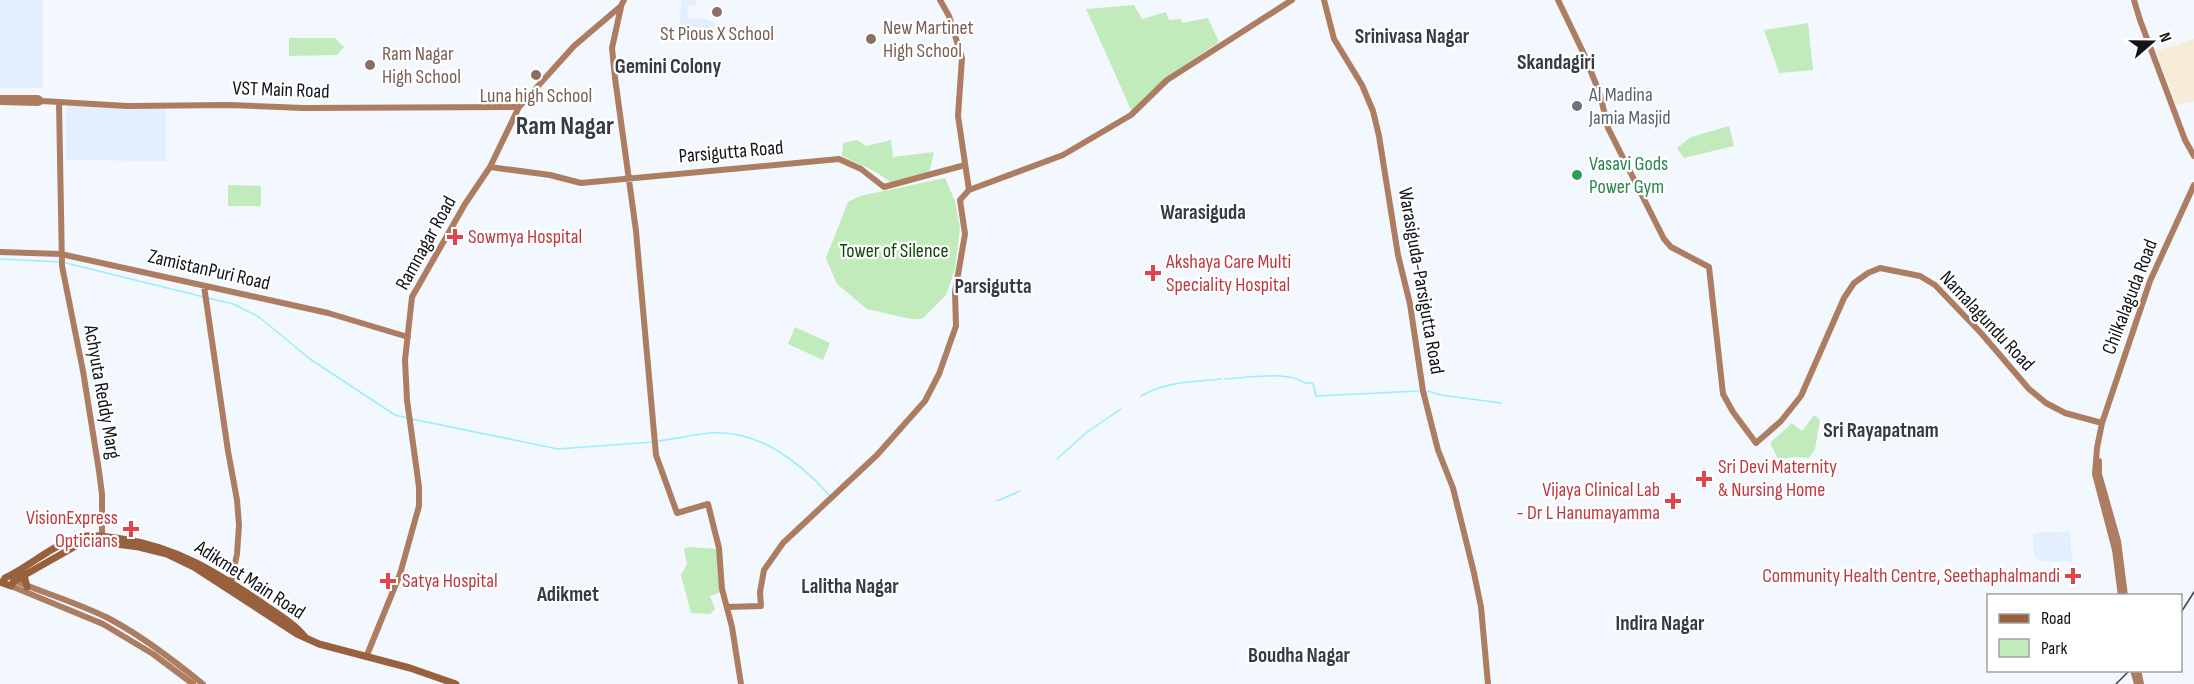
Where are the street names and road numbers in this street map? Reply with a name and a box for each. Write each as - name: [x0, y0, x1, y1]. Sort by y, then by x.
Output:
- street label: VST Main Road: [232, 76, 330, 104]
- street label: Parsigutta Road: [678, 135, 784, 169]
- street label: Warasiguda-Parsigutta Road: [1393, 186, 1449, 376]
- street label: Ramnagar Road: [390, 192, 462, 294]
- street label: Chilkalaguda Road: [2097, 236, 2163, 358]
- street label: ZamistanPuri Road: [146, 244, 272, 296]
- street label: Namalagundu Road: [1935, 266, 2039, 376]
- street label: Achyuta Reddy Marg: [78, 322, 126, 461]
- street label: Adikmet Main Road: [190, 535, 310, 624]

